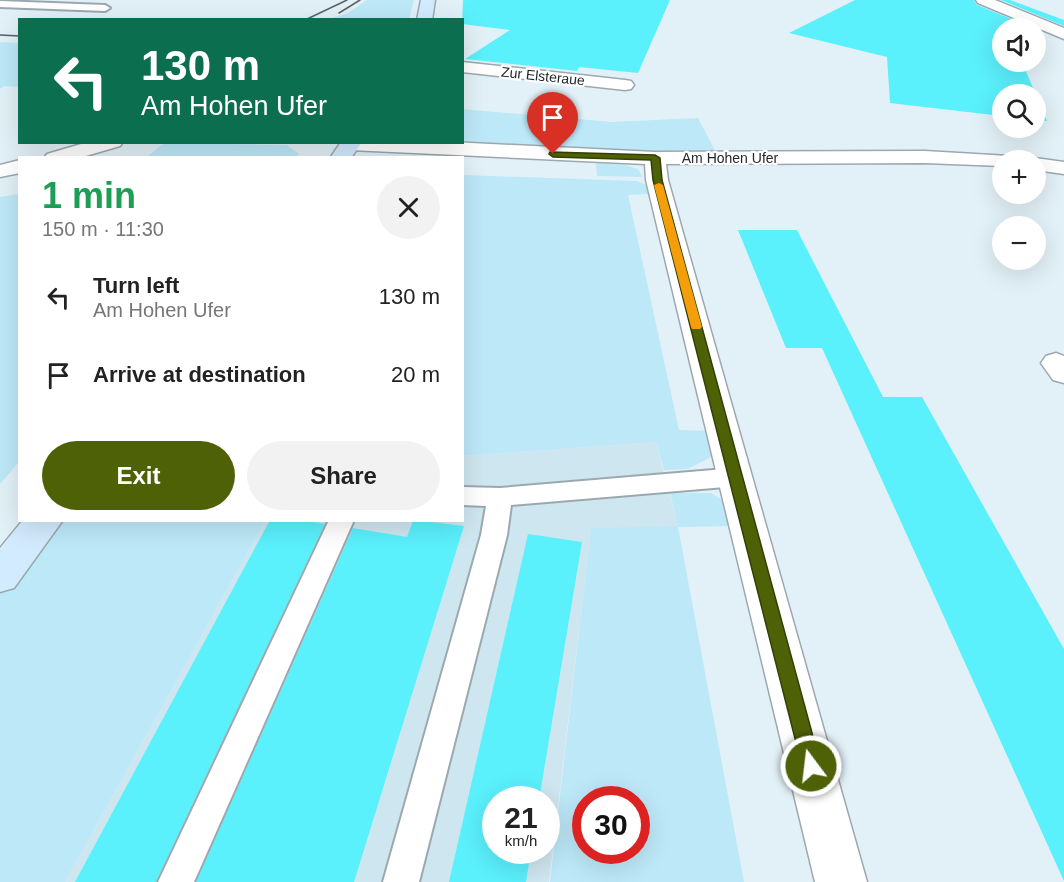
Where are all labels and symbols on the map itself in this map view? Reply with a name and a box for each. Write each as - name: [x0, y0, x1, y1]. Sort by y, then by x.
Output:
- street label: Zur Elsteraue: [500, 64, 586, 88]
- pin: [527, 92, 578, 154]
- street label: Am Hohen Ufer: [682, 150, 779, 166]
- position arrow: [779, 734, 843, 798]
- speed limit sign: 30: [572, 786, 650, 864]

